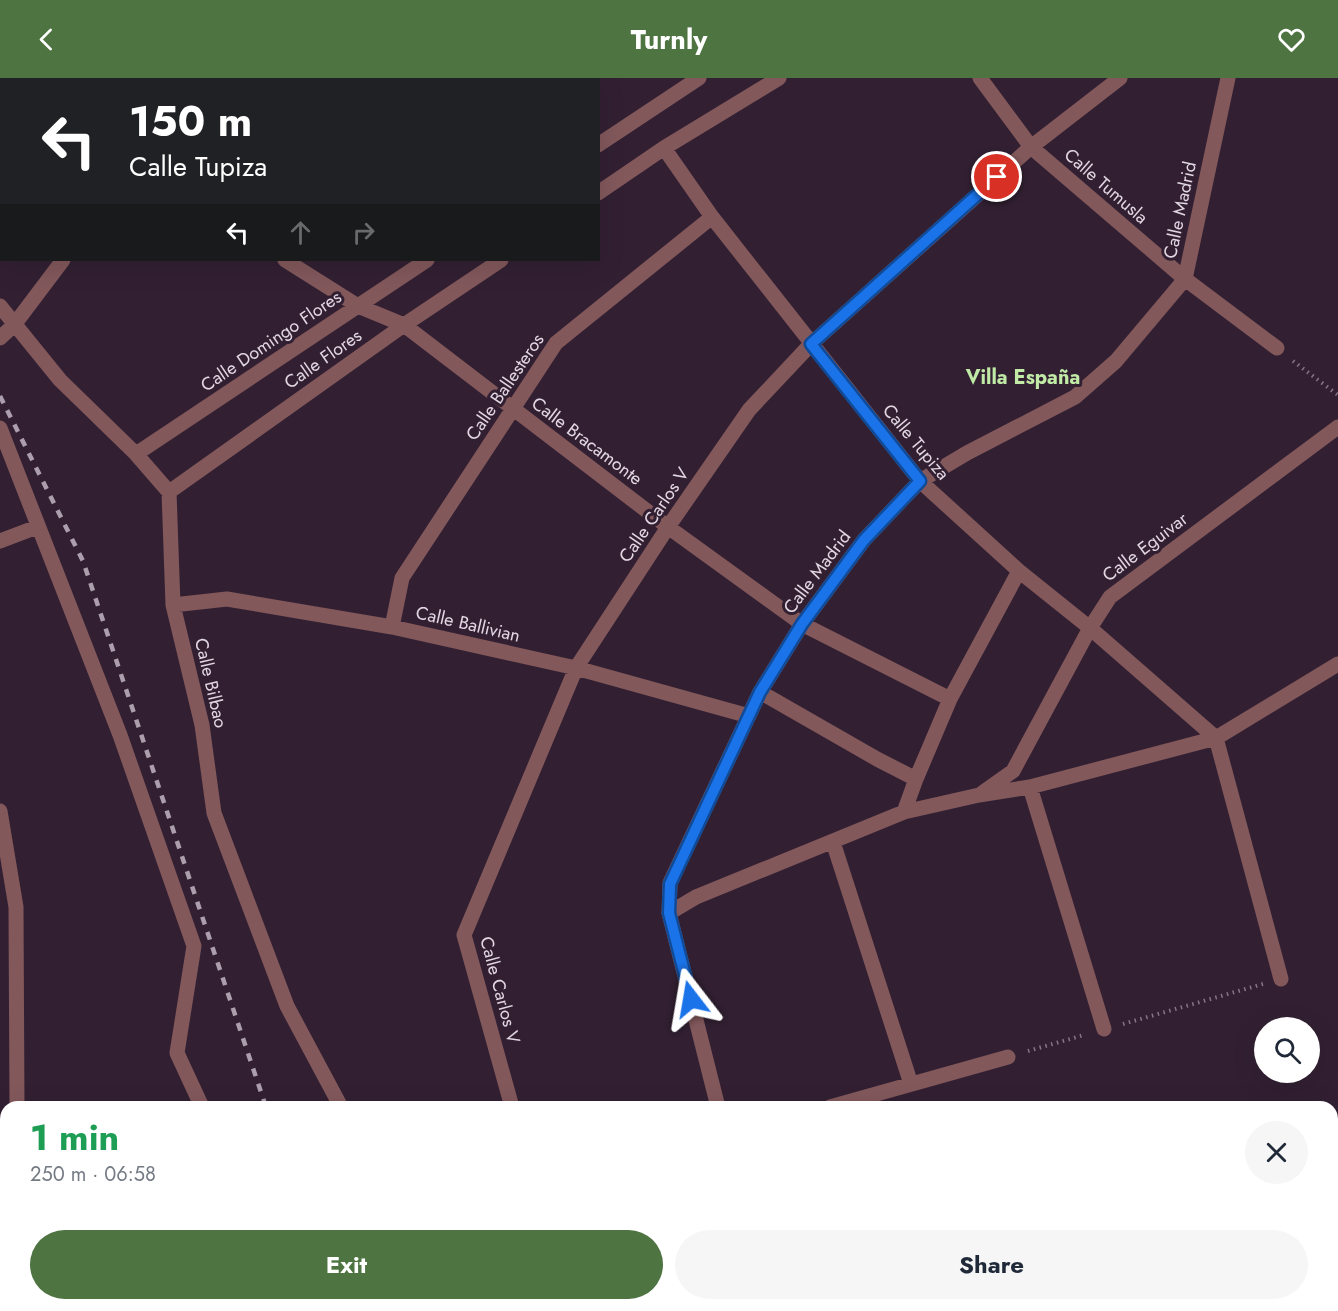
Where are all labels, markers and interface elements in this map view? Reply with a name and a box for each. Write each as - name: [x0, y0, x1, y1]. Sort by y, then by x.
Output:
- text: Turnly: [631, 20, 707, 59]
- icon: back: [30, 23, 63, 56]
- icon: heart: [1275, 23, 1308, 56]
- text: 150 m: [129, 91, 252, 152]
- icon: left: [30, 102, 108, 180]
- street label: Calle Tumusla: [1058, 142, 1154, 230]
- text: Calle Tupiza: [129, 147, 267, 186]
- pin: [971, 151, 1022, 202]
- street label: Calle Madrid: [1157, 159, 1203, 261]
- icon: arrive: [980, 160, 1013, 193]
- icon: left: [221, 216, 254, 249]
- icon: ahead: [284, 216, 317, 249]
- icon: right: [347, 216, 380, 249]
- street label: Calle Domingo Flores: [195, 284, 347, 398]
- street label: Calle Flores: [279, 323, 367, 395]
- street label: Calle Ballesteros: [460, 328, 550, 446]
- district label: Villa España: [965, 363, 1080, 392]
- street label: Calle Bracamonte: [526, 391, 648, 491]
- street label: Calle Tupiza: [876, 398, 956, 486]
- street label: Calle Carlos V: [613, 462, 695, 568]
- street label: Calle Eguivar: [1097, 506, 1194, 588]
- street label: Calle Madrid: [777, 525, 857, 619]
- street label: Calle Ballivian: [413, 599, 523, 649]
- street label: Calle Bilbao: [188, 635, 234, 731]
- street label: Calle Carlos V: [473, 934, 527, 1046]
- position arrow: [659, 967, 723, 1031]
- map controls: [1254, 1017, 1320, 1083]
- button: search: [1254, 1017, 1320, 1083]
- text: 1 min: [30, 1111, 119, 1163]
- button: close: [1245, 1121, 1308, 1184]
- text: 250 m · 06:58: [30, 1160, 156, 1189]
- button: Exit: [30, 1230, 663, 1299]
- button: Share: [675, 1230, 1308, 1299]

